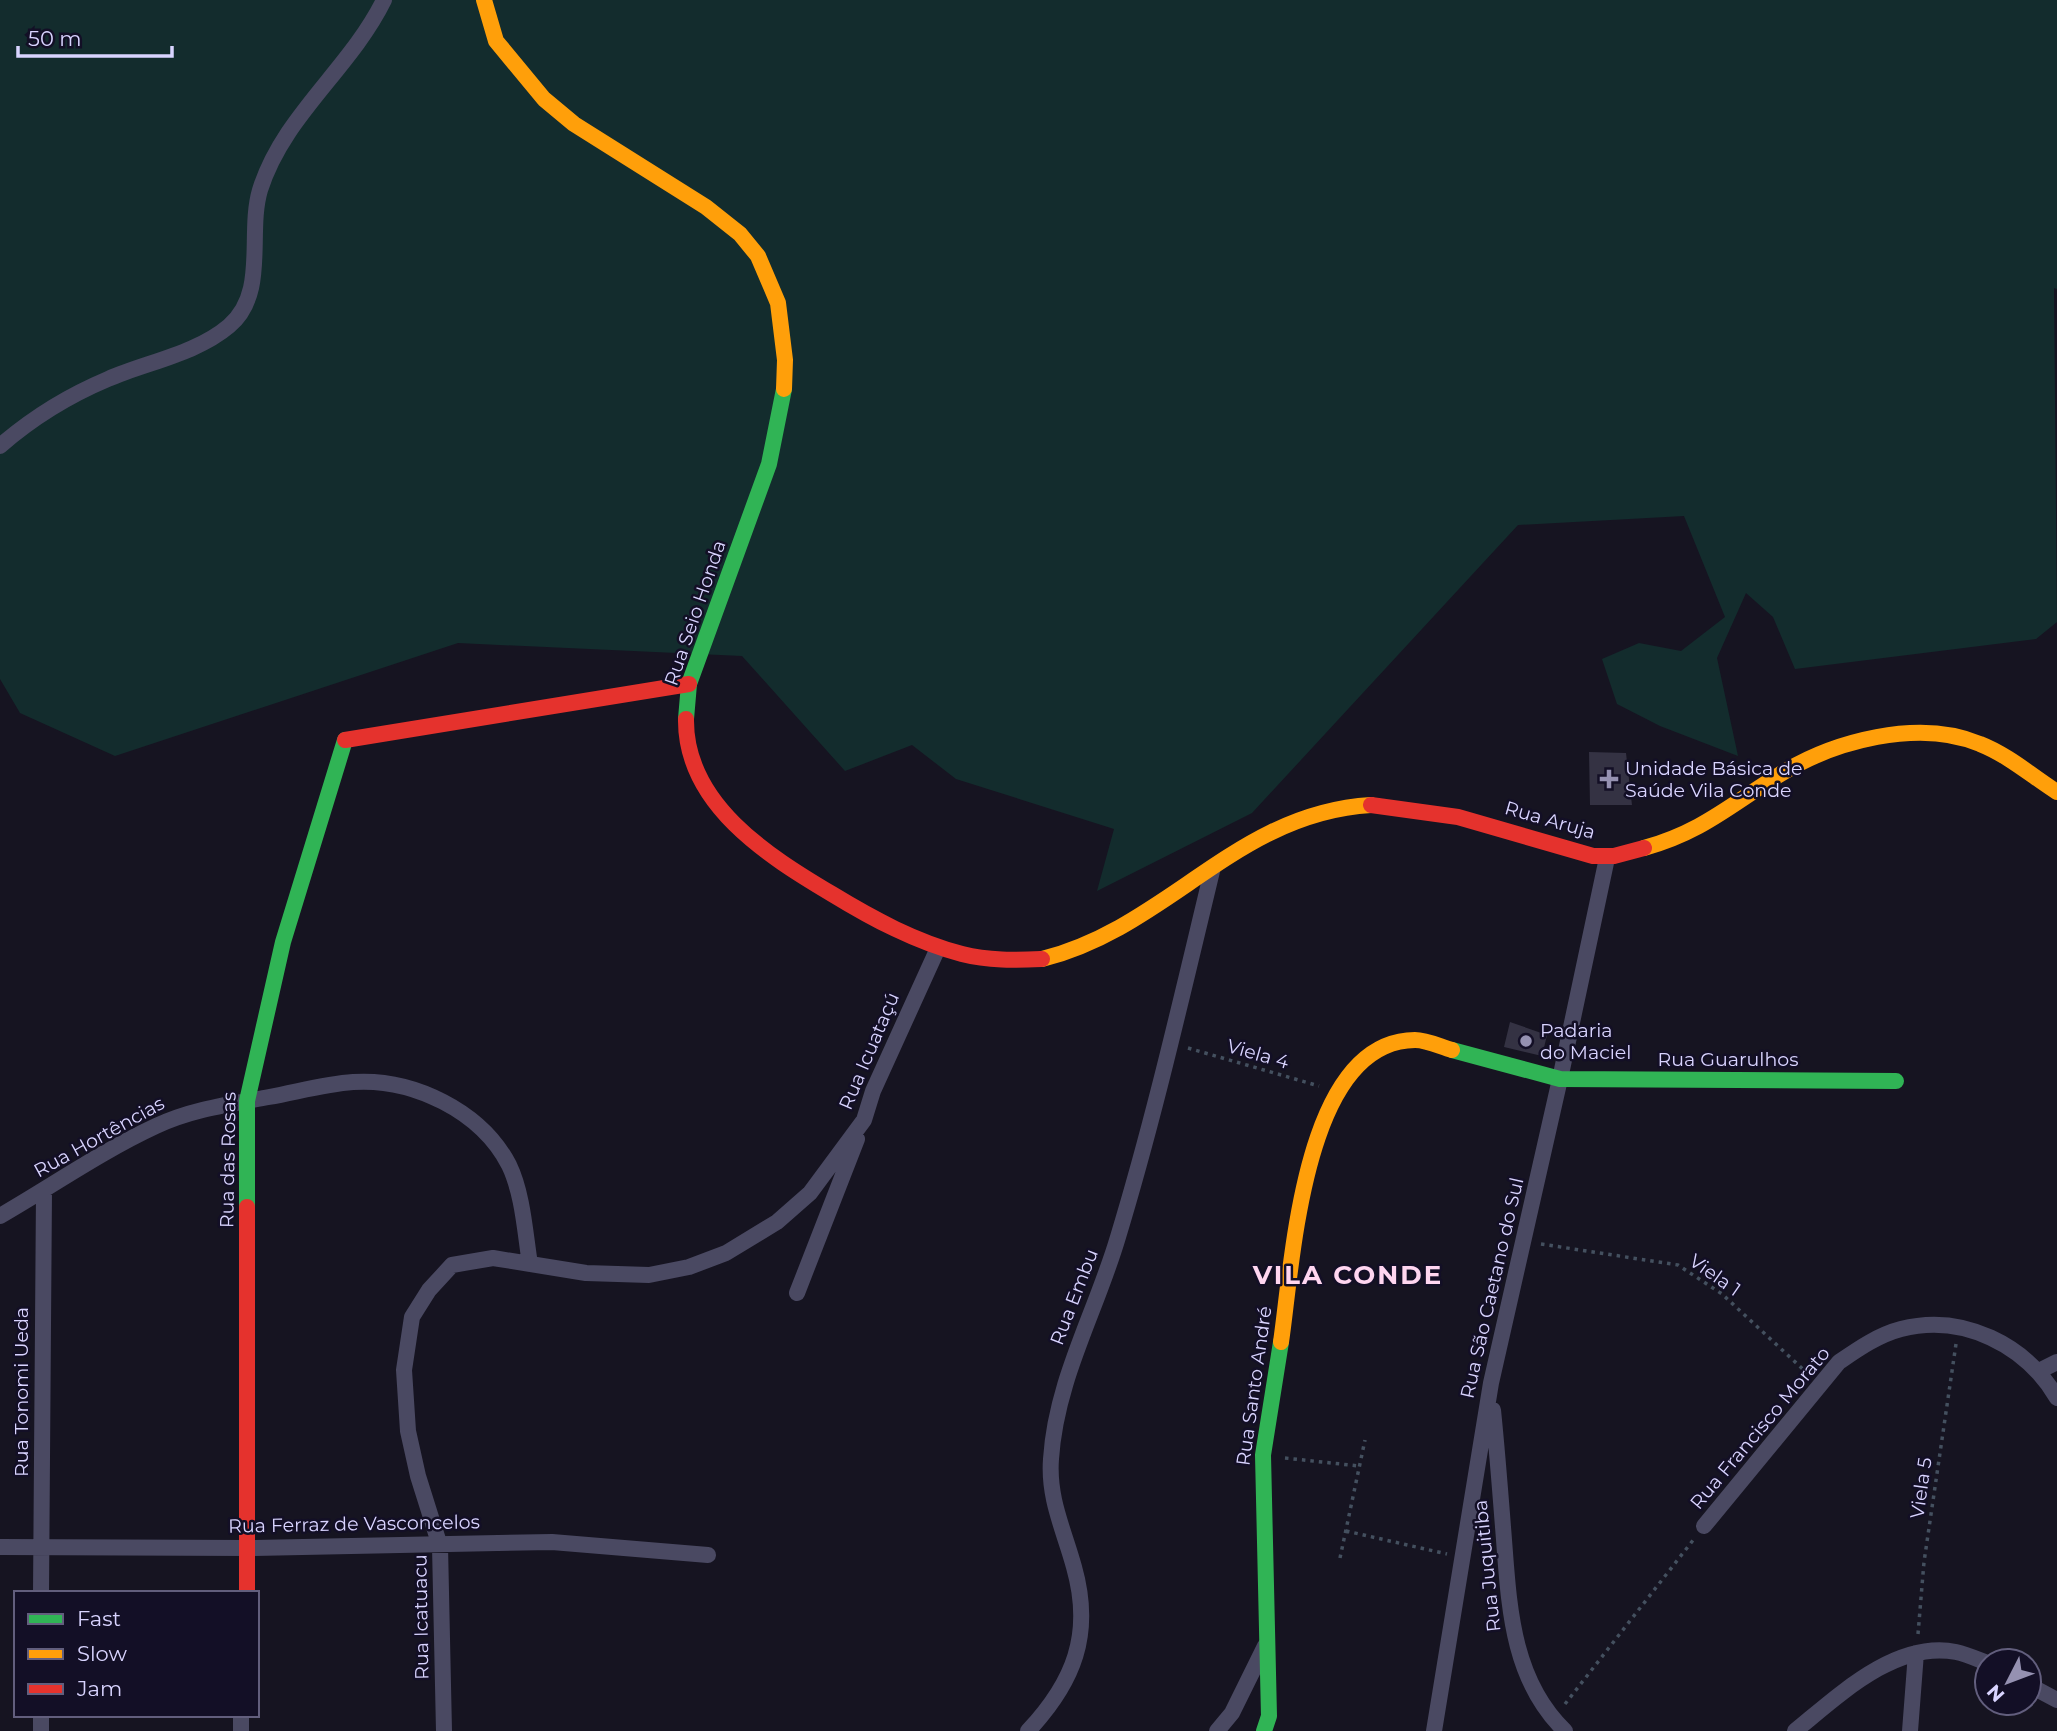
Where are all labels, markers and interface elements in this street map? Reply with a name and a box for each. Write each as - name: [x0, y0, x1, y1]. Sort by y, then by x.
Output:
- scale bar: [18, 14, 172, 58]
- text: 50 m: [28, 26, 82, 51]
- street label: Rua Seio Honda: [659, 537, 731, 689]
- place label: Unidade Básica de Saúde Vila Conde: [1625, 757, 1803, 802]
- marker: Unidade Básica de Saúde Vila Conde: [1599, 769, 1619, 789]
- street label: Rua Aruja: [1502, 796, 1598, 844]
- street label: Rua Icuataçú: [834, 989, 904, 1113]
- place label: Padaria do Maciel: [1540, 1019, 1631, 1064]
- marker: Padaria do Maciel: [1518, 1033, 1534, 1049]
- street label: Viela 4: [1224, 1034, 1292, 1074]
- street label: Rua Guarulhos: [1658, 1048, 1798, 1071]
- street label: Rua Hortências: [30, 1092, 168, 1182]
- street label: Rua das Rosas: [215, 1092, 241, 1228]
- street label: Rua São Caetano do Sul: [1455, 1175, 1529, 1401]
- street label: Rua Embu: [1045, 1246, 1103, 1348]
- street label: Viela 1: [1685, 1249, 1745, 1301]
- district label: VILA CONDE: [1252, 1259, 1443, 1291]
- street label: Rua Santo André: [1231, 1305, 1277, 1467]
- street label: Rua Tonomi Ueda: [10, 1307, 33, 1477]
- street label: Rua Francisco Morato: [1685, 1342, 1835, 1514]
- street label: Viela 5: [1905, 1456, 1937, 1520]
- street label: Rua Juquitiba: [1469, 1499, 1505, 1633]
- street label: Rua Ferraz de Vasconcelos: [228, 1510, 480, 1538]
- street label: Rua Icatuacu: [408, 1554, 434, 1680]
- legend: [14, 1591, 259, 1717]
- text: Fast: [77, 1606, 121, 1631]
- text: Slow: [77, 1641, 127, 1666]
- north arrow: [1973, 1647, 2043, 1717]
- text: Jam: [76, 1676, 122, 1701]
- text: N: [1982, 1680, 2009, 1706]

